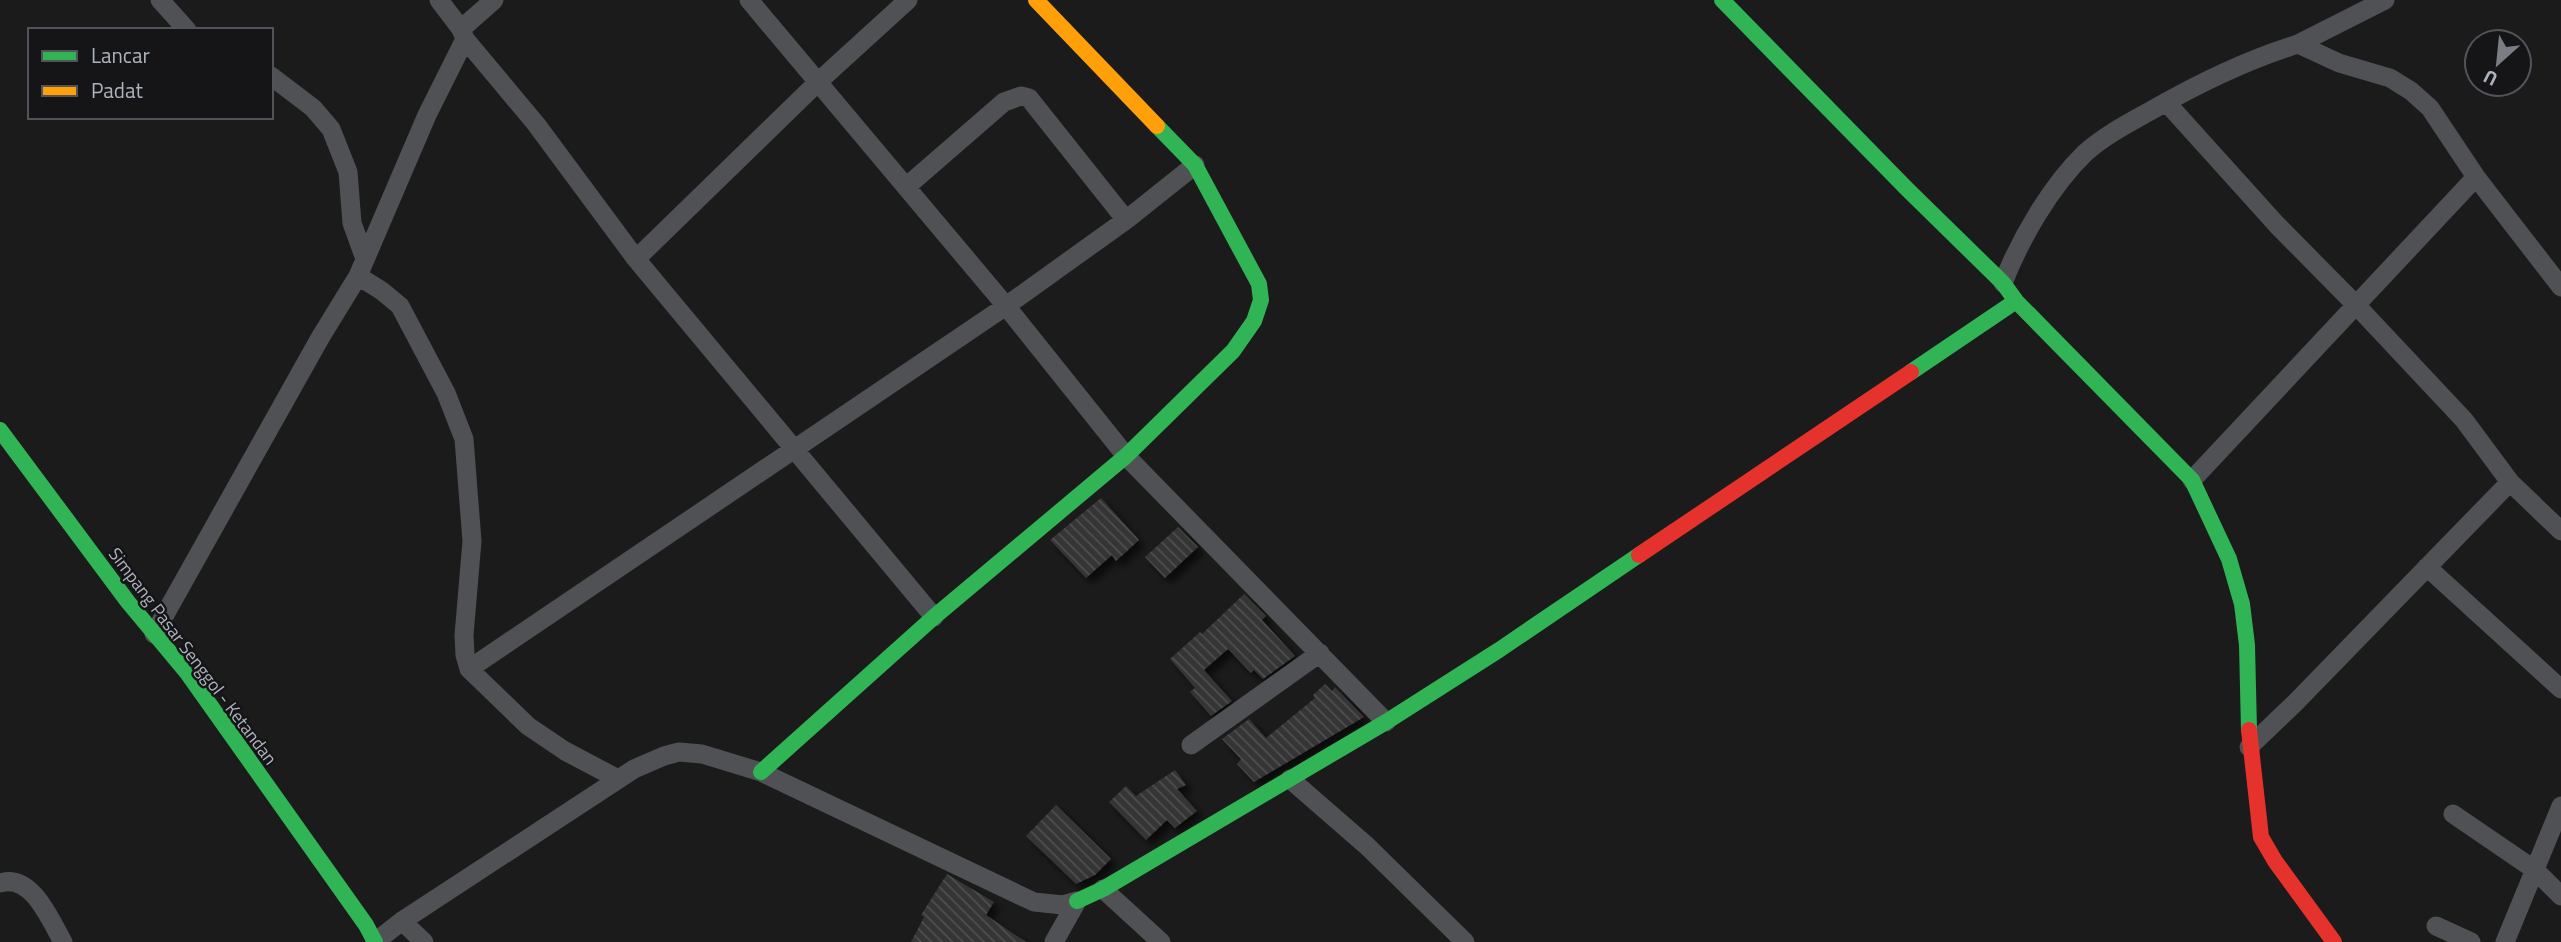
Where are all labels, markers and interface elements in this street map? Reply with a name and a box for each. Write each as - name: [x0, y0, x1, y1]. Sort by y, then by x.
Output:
- legend: [28, 28, 273, 119]
- north arrow: [2463, 28, 2533, 98]
- text: Lancar: [91, 39, 150, 71]
- text: U: [2478, 63, 2502, 94]
- text: Padat: [91, 74, 143, 106]
- street label: Simpang Pasar Senggol - Ketandan: [102, 542, 284, 770]

